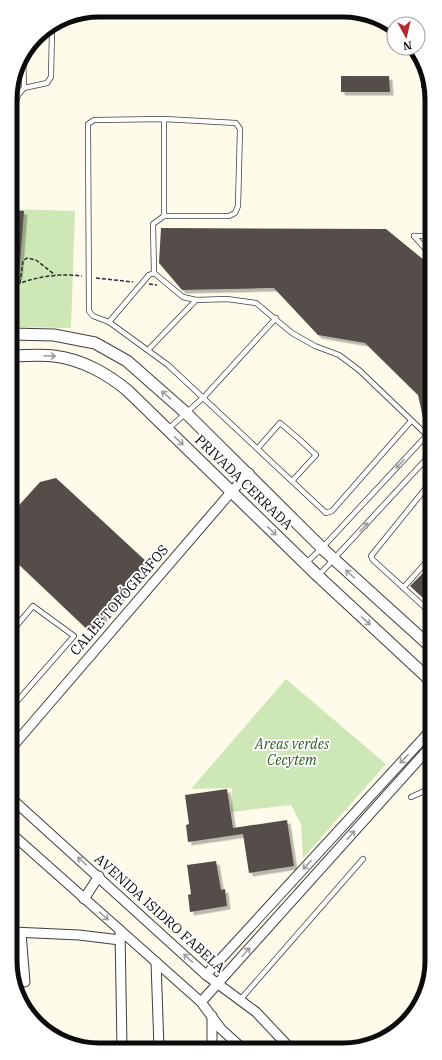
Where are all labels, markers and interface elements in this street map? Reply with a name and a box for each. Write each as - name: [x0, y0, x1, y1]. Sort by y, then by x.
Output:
- north arrow: [386, 16, 426, 56]
- text: N: [402, 38, 413, 53]
- one-way arrow: [43, 352, 56, 360]
- one-way arrow: [161, 391, 171, 400]
- street label: PRIVADA CERRADA: [191, 431, 297, 534]
- one-way arrow: [174, 436, 184, 445]
- one-way arrow: [396, 458, 405, 469]
- one-way arrow: [359, 522, 369, 532]
- one-way arrow: [267, 526, 277, 536]
- street label: CALLE TOPÓGRAFOS: [65, 540, 172, 659]
- one-way arrow: [345, 569, 355, 578]
- one-way arrow: [361, 616, 371, 626]
- park label: Areas verdes Cecytem: [254, 735, 330, 769]
- one-way arrow: [400, 754, 409, 764]
- one-way arrow: [347, 830, 356, 840]
- street label: AVENIDA ISIDRO FABELA: [91, 850, 229, 977]
- one-way arrow: [77, 857, 87, 866]
- one-way arrow: [303, 859, 312, 869]
- one-way arrow: [99, 912, 110, 921]
- one-way arrow: [241, 947, 250, 958]
- one-way arrow: [183, 954, 193, 963]

